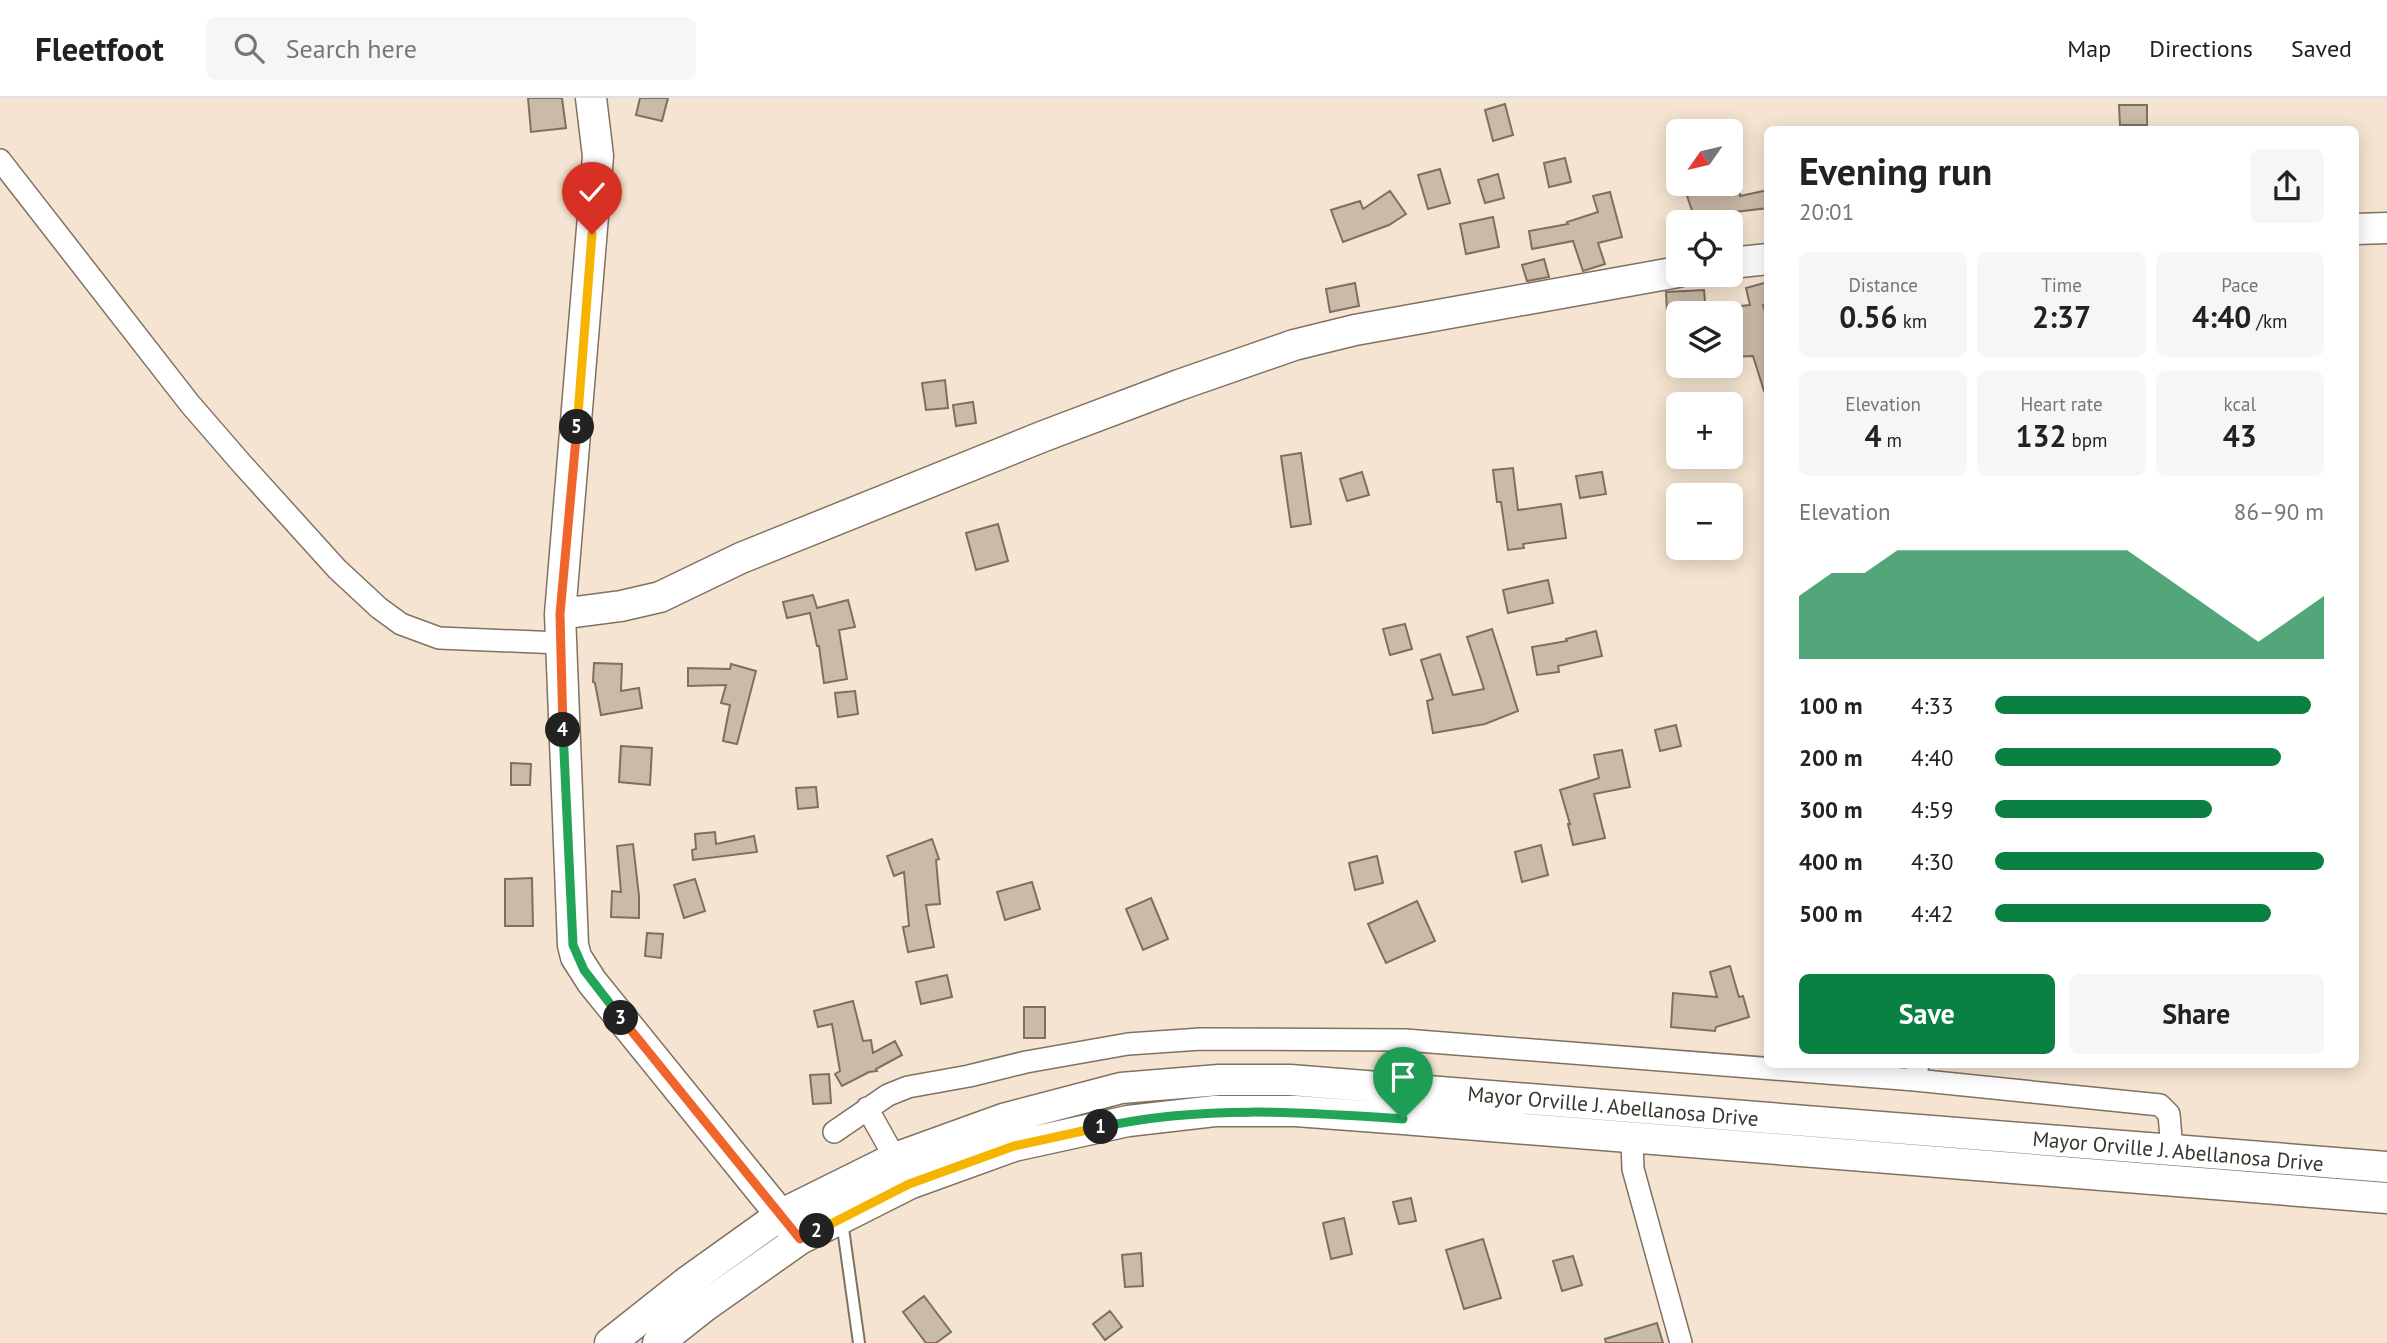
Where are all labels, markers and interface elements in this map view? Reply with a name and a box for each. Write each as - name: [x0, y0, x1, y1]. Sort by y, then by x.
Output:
- search box: [206, 17, 696, 80]
- text: Fleetfoot: [35, 27, 164, 70]
- icon: search: [230, 29, 268, 67]
- text: Search here: [286, 32, 417, 65]
- text: Map: [2067, 33, 2111, 64]
- text: Directions: [2149, 33, 2253, 64]
- text: Saved: [2291, 33, 2352, 64]
- north arrow: [1666, 119, 1743, 196]
- map controls: [1666, 119, 1743, 560]
- text: Evening run: [1799, 146, 1992, 195]
- button: share: [2250, 149, 2324, 223]
- pin: [562, 162, 622, 234]
- icon: check: [573, 173, 611, 211]
- text: 20:01: [1799, 197, 1854, 226]
- button: locate: [1666, 210, 1743, 287]
- text: Distance: [1848, 273, 1918, 297]
- text: Time: [2041, 273, 2082, 297]
- text: Pace: [2221, 273, 2258, 297]
- text: 0.56: [1839, 297, 1898, 336]
- text: 2:37: [2032, 297, 2091, 336]
- text: 4:40: [2192, 297, 2251, 336]
- button: layers: [1666, 301, 1743, 378]
- text: km: [1898, 309, 1927, 333]
- text: /km: [2251, 309, 2288, 333]
- button: +: [1666, 392, 1743, 469]
- text: Elevation: [1845, 392, 1921, 416]
- text: Heart rate: [2020, 392, 2103, 416]
- text: kcal: [2224, 392, 2256, 416]
- pin: 5: [560, 410, 594, 444]
- text: 5: [571, 414, 582, 438]
- text: 4: [1864, 416, 1881, 455]
- text: 132: [2015, 416, 2066, 455]
- text: 43: [2223, 416, 2257, 455]
- text: m: [1881, 428, 1902, 452]
- text: bpm: [2066, 428, 2108, 452]
- button: −: [1666, 483, 1743, 560]
- text: Elevation: [1799, 497, 1891, 526]
- text: 86–90 m: [2234, 497, 2324, 526]
- text: 100 m: [1799, 691, 1862, 720]
- text: 4:33: [1911, 691, 1954, 720]
- pin: 4: [546, 712, 580, 748]
- text: 4: [557, 717, 568, 741]
- text: 200 m: [1799, 743, 1862, 772]
- text: 4:40: [1911, 743, 1954, 772]
- text: 300 m: [1799, 795, 1862, 824]
- text: 4:59: [1911, 795, 1954, 824]
- text: 400 m: [1799, 847, 1862, 876]
- text: 4:30: [1911, 847, 1954, 876]
- text: 500 m: [1799, 899, 1862, 928]
- text: 4:42: [1911, 899, 1954, 928]
- button: Save: [1799, 974, 2055, 1054]
- button: Share: [2069, 974, 2324, 1054]
- pin: 3: [604, 1000, 638, 1035]
- text: 3: [615, 1005, 626, 1029]
- pin: [1373, 1047, 1433, 1119]
- icon: arrive: [1384, 1058, 1422, 1096]
- street label: Mayor Orville J. Abellanosa Drive: [1466, 1080, 1760, 1132]
- pin: 1: [1084, 1110, 1118, 1144]
- text: 1: [1095, 1114, 1106, 1138]
- street label: Mayor Orville J. Abellanosa Drive: [2031, 1125, 2325, 1177]
- pin: 2: [800, 1214, 834, 1248]
- text: 2: [811, 1218, 822, 1242]

